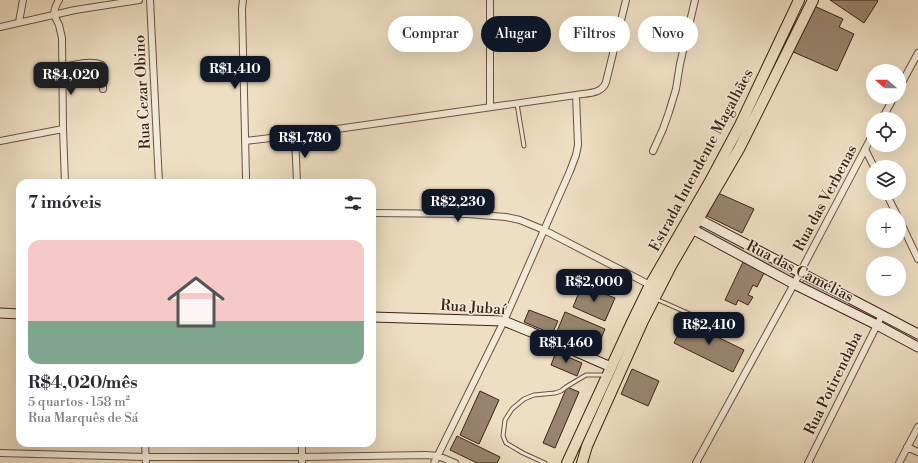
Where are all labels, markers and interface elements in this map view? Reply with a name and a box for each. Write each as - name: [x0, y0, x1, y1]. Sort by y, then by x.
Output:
- chip: Comprar: [388, 16, 473, 52]
- chip: Alugar: [481, 16, 551, 52]
- chip: Filtros: [559, 16, 630, 52]
- chip: Novo: [638, 16, 698, 52]
- street label: Rua Cezar Obino: [130, 34, 155, 150]
- pin: R$1,410: [198, 56, 272, 90]
- text: R$1,410: [209, 61, 261, 77]
- pin: R$4,020: [34, 62, 108, 96]
- north arrow: [866, 64, 906, 104]
- map controls: [866, 64, 906, 296]
- street label: Estrada Intendente Magalhães: [645, 66, 758, 255]
- text: R$4,020: [43, 67, 99, 83]
- button: locate: [866, 112, 906, 152]
- pin: R$1,780: [268, 125, 342, 159]
- text: R$1,780: [279, 130, 331, 146]
- street label: Rua das Verbenas: [789, 142, 862, 255]
- button: layers: [866, 160, 906, 200]
- pin: R$2,230: [421, 189, 495, 223]
- text: 7 imóveis: [28, 192, 101, 214]
- icon: filters: [342, 192, 364, 214]
- text: R$2,230: [431, 194, 485, 210]
- button: +: [866, 208, 906, 248]
- street label: Rua das Camélias: [743, 236, 856, 307]
- button: −: [866, 256, 906, 296]
- icon: home: [160, 266, 232, 338]
- pin: R$2,000: [557, 269, 631, 303]
- text: R$2,000: [565, 274, 623, 290]
- street label: Rua Jubaí: [440, 296, 507, 319]
- pin: R$2,410: [672, 312, 746, 346]
- text: R$2,410: [682, 317, 736, 333]
- street label: Rua Potirendaba: [800, 328, 867, 438]
- pin: R$1,460: [529, 330, 603, 364]
- text: R$1,460: [539, 335, 593, 351]
- text: R$4,020/mês: [28, 372, 138, 394]
- text: 5 quartos · 158 m²: [28, 394, 130, 410]
- text: Rua Marquês de Sá: [28, 410, 138, 426]

